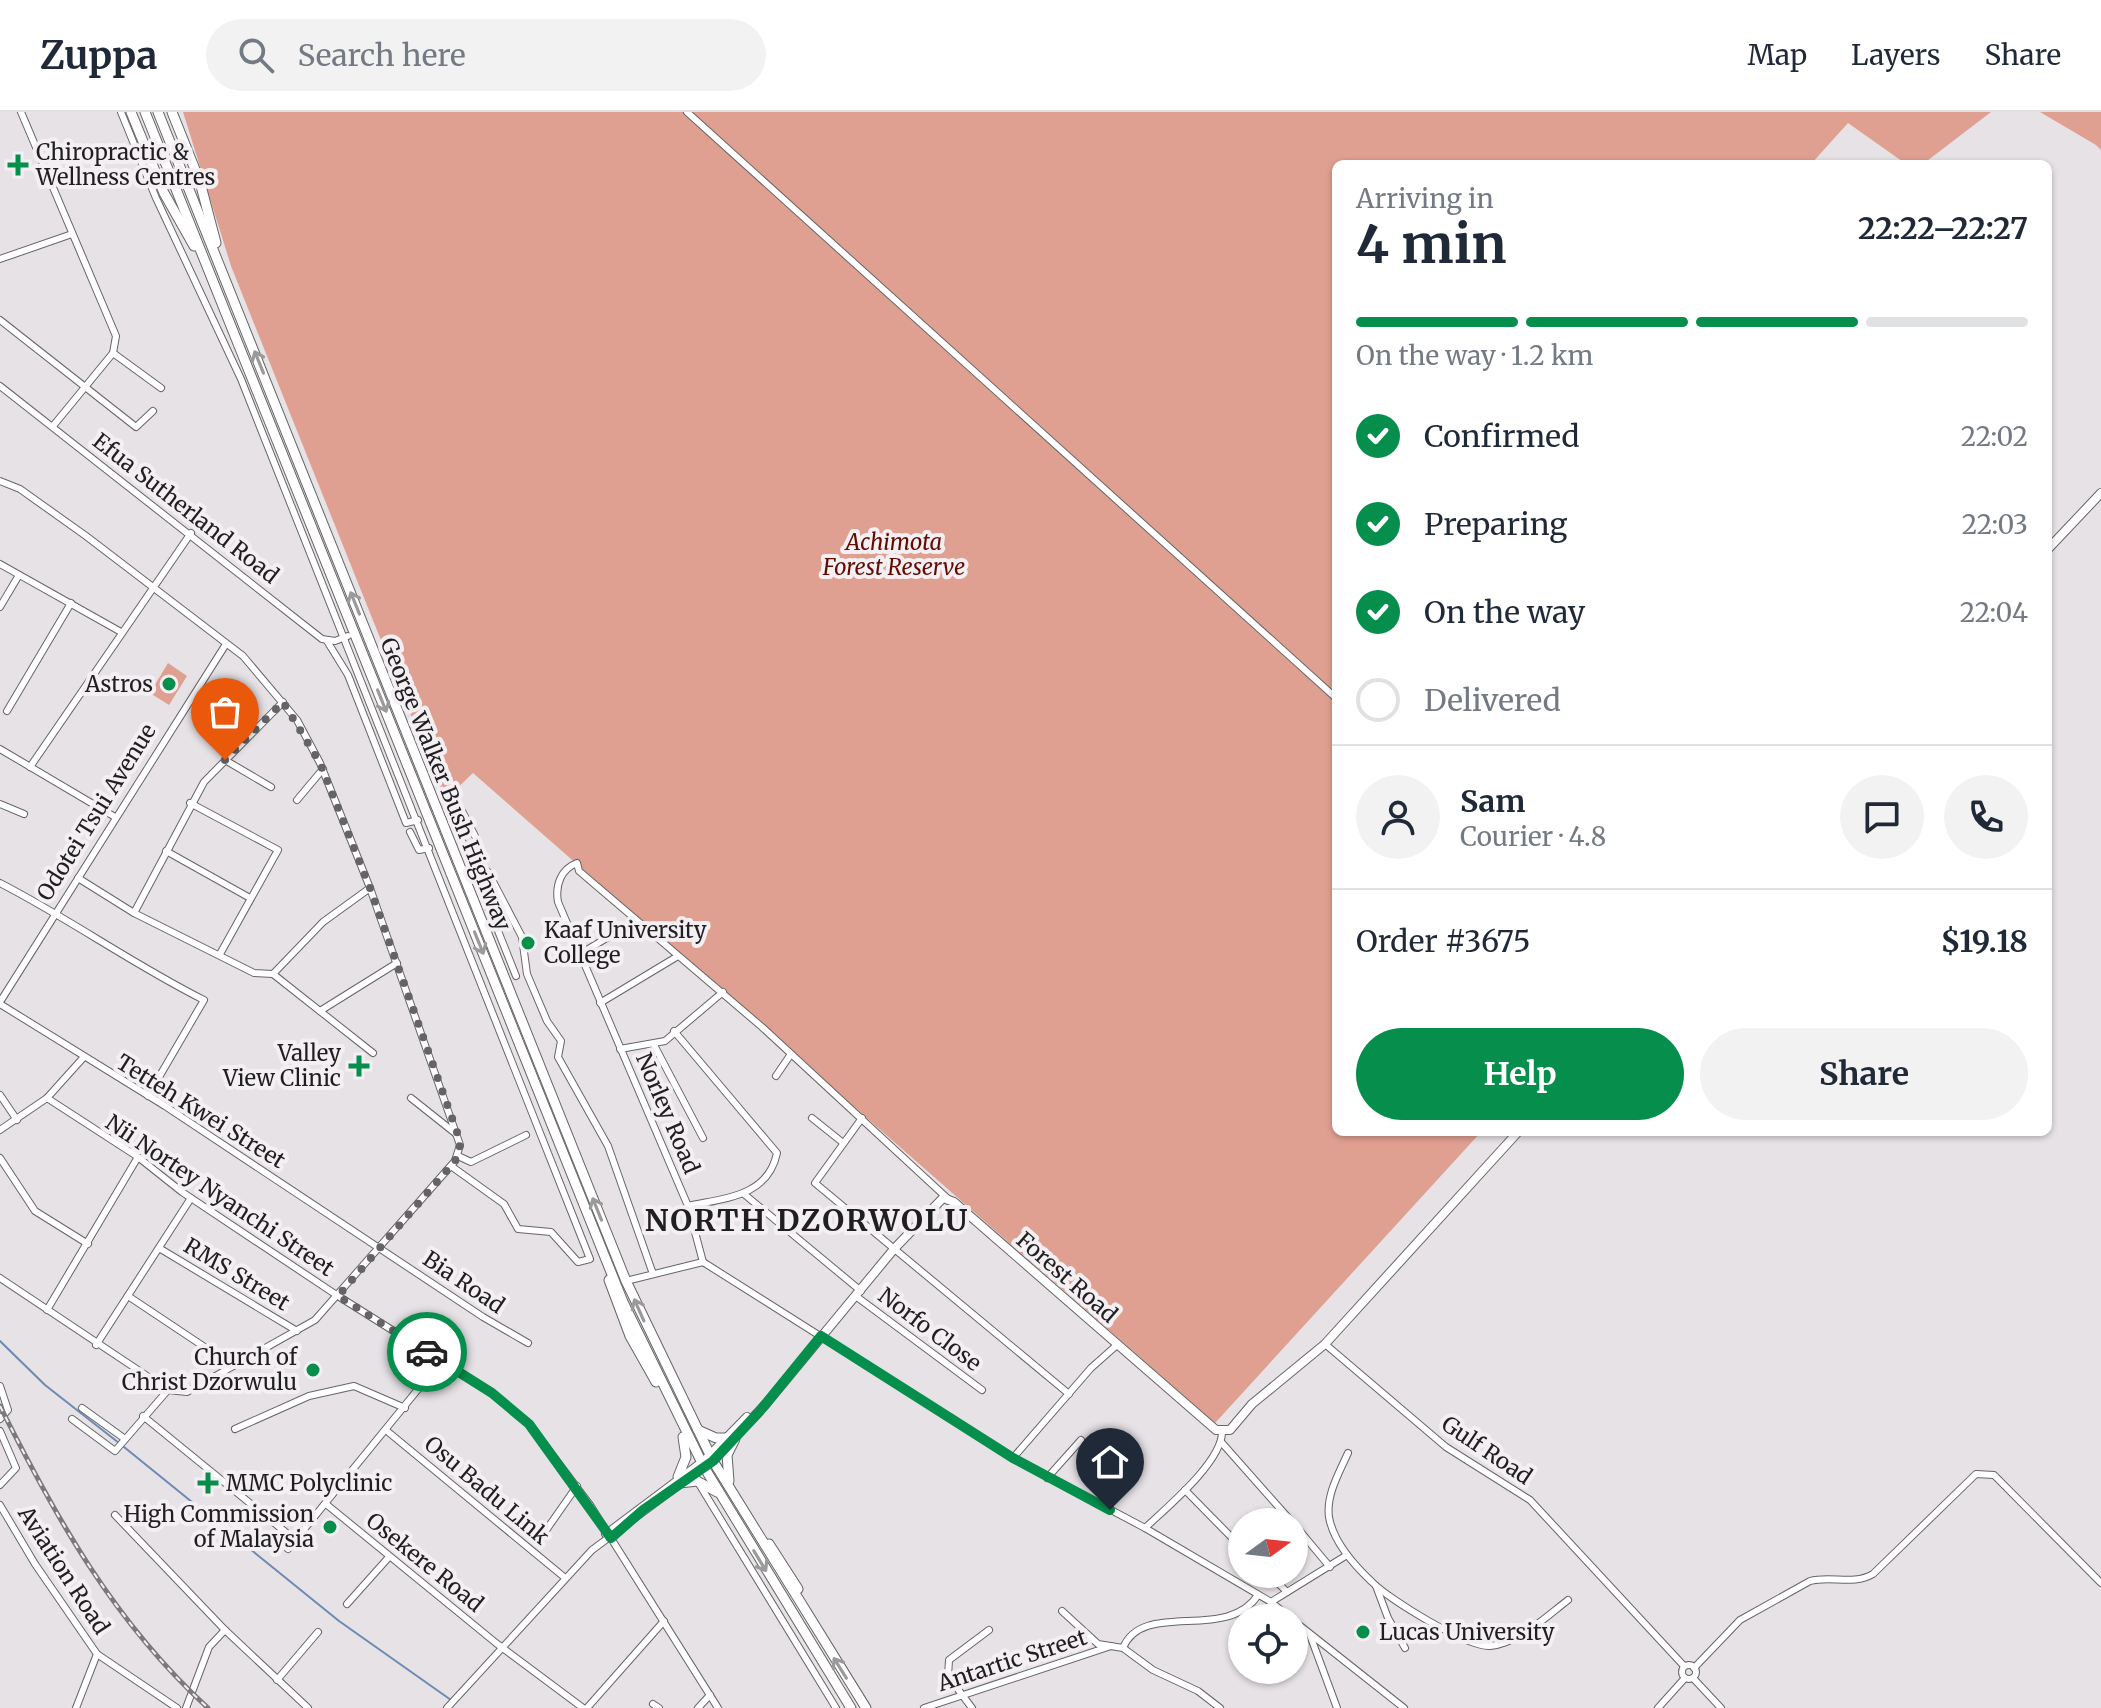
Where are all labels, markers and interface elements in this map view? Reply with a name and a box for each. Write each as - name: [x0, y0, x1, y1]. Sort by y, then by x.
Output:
- search box: [206, 19, 766, 91]
- text: Zuppa: [40, 32, 158, 79]
- icon: search: [234, 33, 278, 77]
- text: Search here: [298, 36, 466, 74]
- text: Map: [1747, 37, 1807, 73]
- text: Layers: [1851, 37, 1940, 73]
- text: Share: [1984, 37, 2061, 73]
- place label: Chiropractic & Wellness Centres: [35, 138, 215, 191]
- marker: Chiropractic & Wellness Centres: [7, 154, 29, 176]
- text: Arriving in: [1356, 182, 1494, 215]
- text: 22:22–22:27: [1858, 209, 2028, 247]
- text: 4 min: [1356, 212, 1507, 277]
- text: On the way · 1.2 km: [1356, 339, 1593, 372]
- one-way arrow: [250, 350, 265, 375]
- icon: check: [1356, 414, 1400, 458]
- text: Confirmed: [1424, 417, 1579, 455]
- text: 22:02: [1961, 420, 2028, 453]
- street label: Efua Sutherland Road: [87, 427, 285, 589]
- icon: check: [1356, 502, 1400, 546]
- text: Preparing: [1424, 505, 1567, 543]
- text: 22:03: [1962, 508, 2028, 541]
- park label: Achimota Forest Reserve: [822, 528, 965, 581]
- icon: check: [1356, 590, 1400, 634]
- one-way arrow: [347, 591, 361, 616]
- text: On the way: [1424, 593, 1585, 631]
- text: 22:04: [1960, 596, 2028, 629]
- street label: George Walker Bush Highway: [374, 634, 518, 935]
- place label: Astros: [84, 670, 153, 698]
- marker: Astros: [160, 675, 178, 693]
- pin: [191, 678, 259, 760]
- text: Delivered: [1424, 681, 1561, 719]
- one-way arrow: [376, 688, 390, 713]
- icon: bag: [203, 690, 247, 734]
- street label: Odotei Tsui Avenue: [30, 718, 162, 906]
- button: person: [1356, 775, 1440, 859]
- button: chat: [1840, 775, 1924, 859]
- button: phone: [1944, 775, 2028, 859]
- text: Sam: [1460, 782, 1525, 820]
- text: Courier · 4.8: [1460, 820, 1606, 853]
- place label: Kaaf University College: [544, 916, 707, 969]
- text: Order #3675: [1356, 922, 1531, 960]
- text: $19.18: [1940, 922, 2028, 960]
- one-way arrow: [472, 930, 487, 955]
- marker: Kaaf University College: [519, 934, 537, 952]
- button: Help: [1356, 1028, 1684, 1120]
- button: Share: [1700, 1028, 2028, 1120]
- place label: Valley View Clinic: [222, 1039, 341, 1092]
- street label: Tetteh Kwei Street: [111, 1048, 291, 1174]
- street label: Norley Road: [630, 1048, 706, 1178]
- marker: Valley View Clinic: [348, 1055, 370, 1077]
- street label: Nii Nortey Nyanchi Street: [100, 1108, 340, 1282]
- one-way arrow: [589, 1197, 603, 1222]
- district label: NORTH DZORWOLU: [645, 1201, 969, 1239]
- street label: Forest Road: [1011, 1226, 1123, 1328]
- street label: RMS Street: [179, 1231, 295, 1317]
- street label: Bia Road: [418, 1245, 510, 1319]
- street label: Norfo Close: [873, 1281, 987, 1377]
- one-way arrow: [631, 1298, 646, 1322]
- courier: [387, 1312, 467, 1392]
- icon: car: [405, 1330, 449, 1374]
- place label: Church of Christ Dzorwulu: [122, 1343, 299, 1396]
- marker: Church of Christ Dzorwulu: [304, 1361, 322, 1379]
- street label: Gulf Road: [1436, 1409, 1538, 1491]
- pin: [1076, 1428, 1144, 1510]
- street label: Osu Badu Link: [419, 1430, 555, 1550]
- icon: home: [1088, 1440, 1132, 1484]
- place label: MMC Polyclinic: [226, 1469, 392, 1497]
- marker: MMC Polyclinic: [197, 1472, 219, 1494]
- street label: Aviation Road: [12, 1500, 116, 1639]
- place label: High Commission of Malaysia: [123, 1500, 314, 1553]
- street label: Osekere Road: [361, 1506, 489, 1618]
- north arrow: [1228, 1508, 1308, 1588]
- map controls: [1228, 1508, 1308, 1684]
- marker: High Commission of Malaysia: [321, 1518, 339, 1536]
- one-way arrow: [752, 1549, 768, 1572]
- button: locate: [1228, 1604, 1308, 1684]
- place label: Lucas University: [1379, 1618, 1555, 1646]
- street label: Antartic Street: [933, 1623, 1091, 1698]
- marker: Lucas University: [1354, 1623, 1372, 1641]
- one-way arrow: [832, 1657, 849, 1679]

